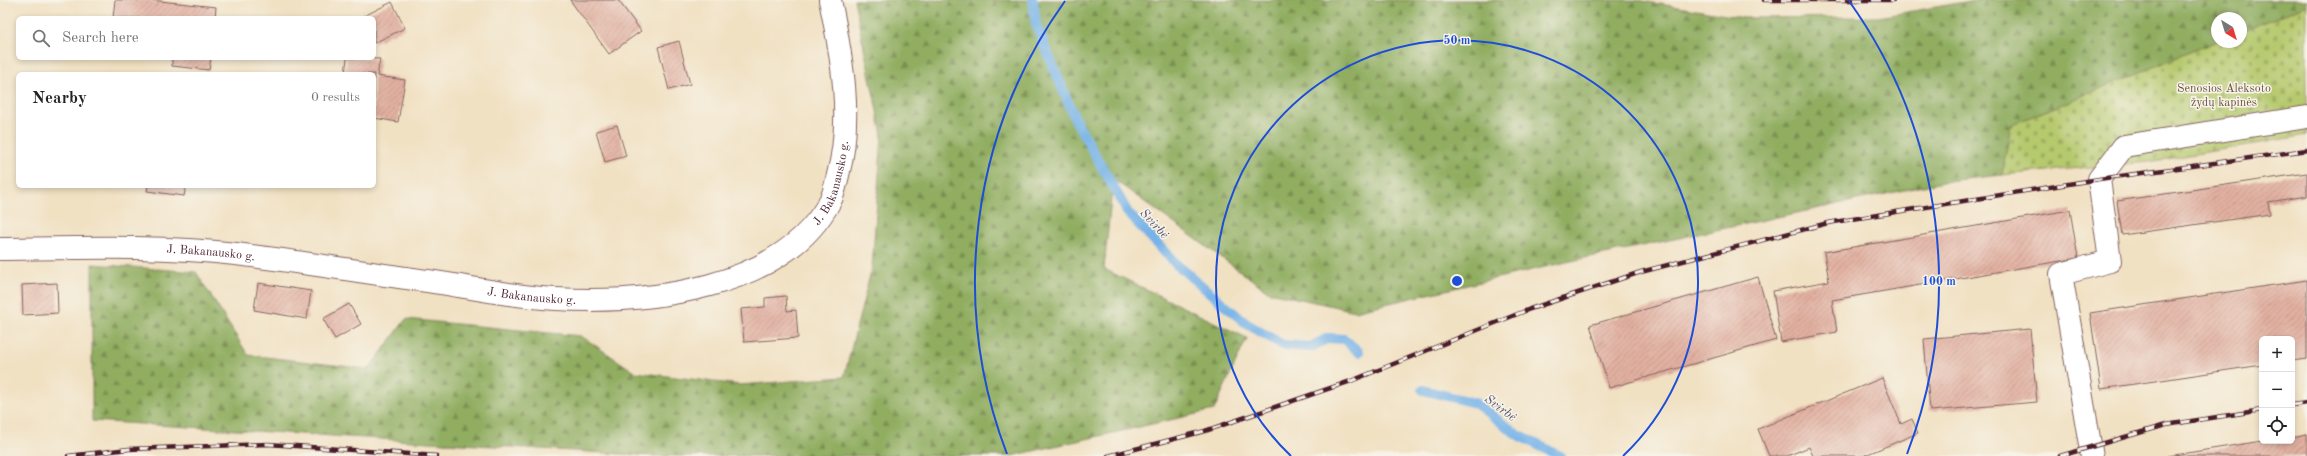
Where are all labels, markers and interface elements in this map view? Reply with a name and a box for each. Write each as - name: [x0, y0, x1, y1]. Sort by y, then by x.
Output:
- north arrow: [2211, 12, 2247, 48]
- search box: [16, 16, 376, 60]
- icon: search: [30, 27, 52, 49]
- text: Search here: [62, 31, 139, 46]
- text: 50 m: [1444, 34, 1471, 47]
- park label: Senosios Aleksoto žydų kapinės: [2177, 83, 2271, 109]
- text: Nearby: [32, 90, 87, 107]
- text: 0 results: [311, 91, 360, 104]
- street label: J. Bakanausko g.: [811, 140, 851, 228]
- water label: Svirbė: [1137, 207, 1171, 242]
- street label: J. Bakanausko g.: [166, 244, 256, 263]
- centre of rings: [1450, 274, 1464, 288]
- text: 100 m: [1922, 276, 1956, 288]
- street label: J. Bakanausko g.: [486, 286, 576, 307]
- map controls: [2259, 336, 2295, 444]
- button: +: [2259, 336, 2295, 372]
- button: −: [2259, 372, 2295, 408]
- water label: Svirbė: [1482, 392, 1519, 424]
- button: locate: [2259, 408, 2295, 444]

